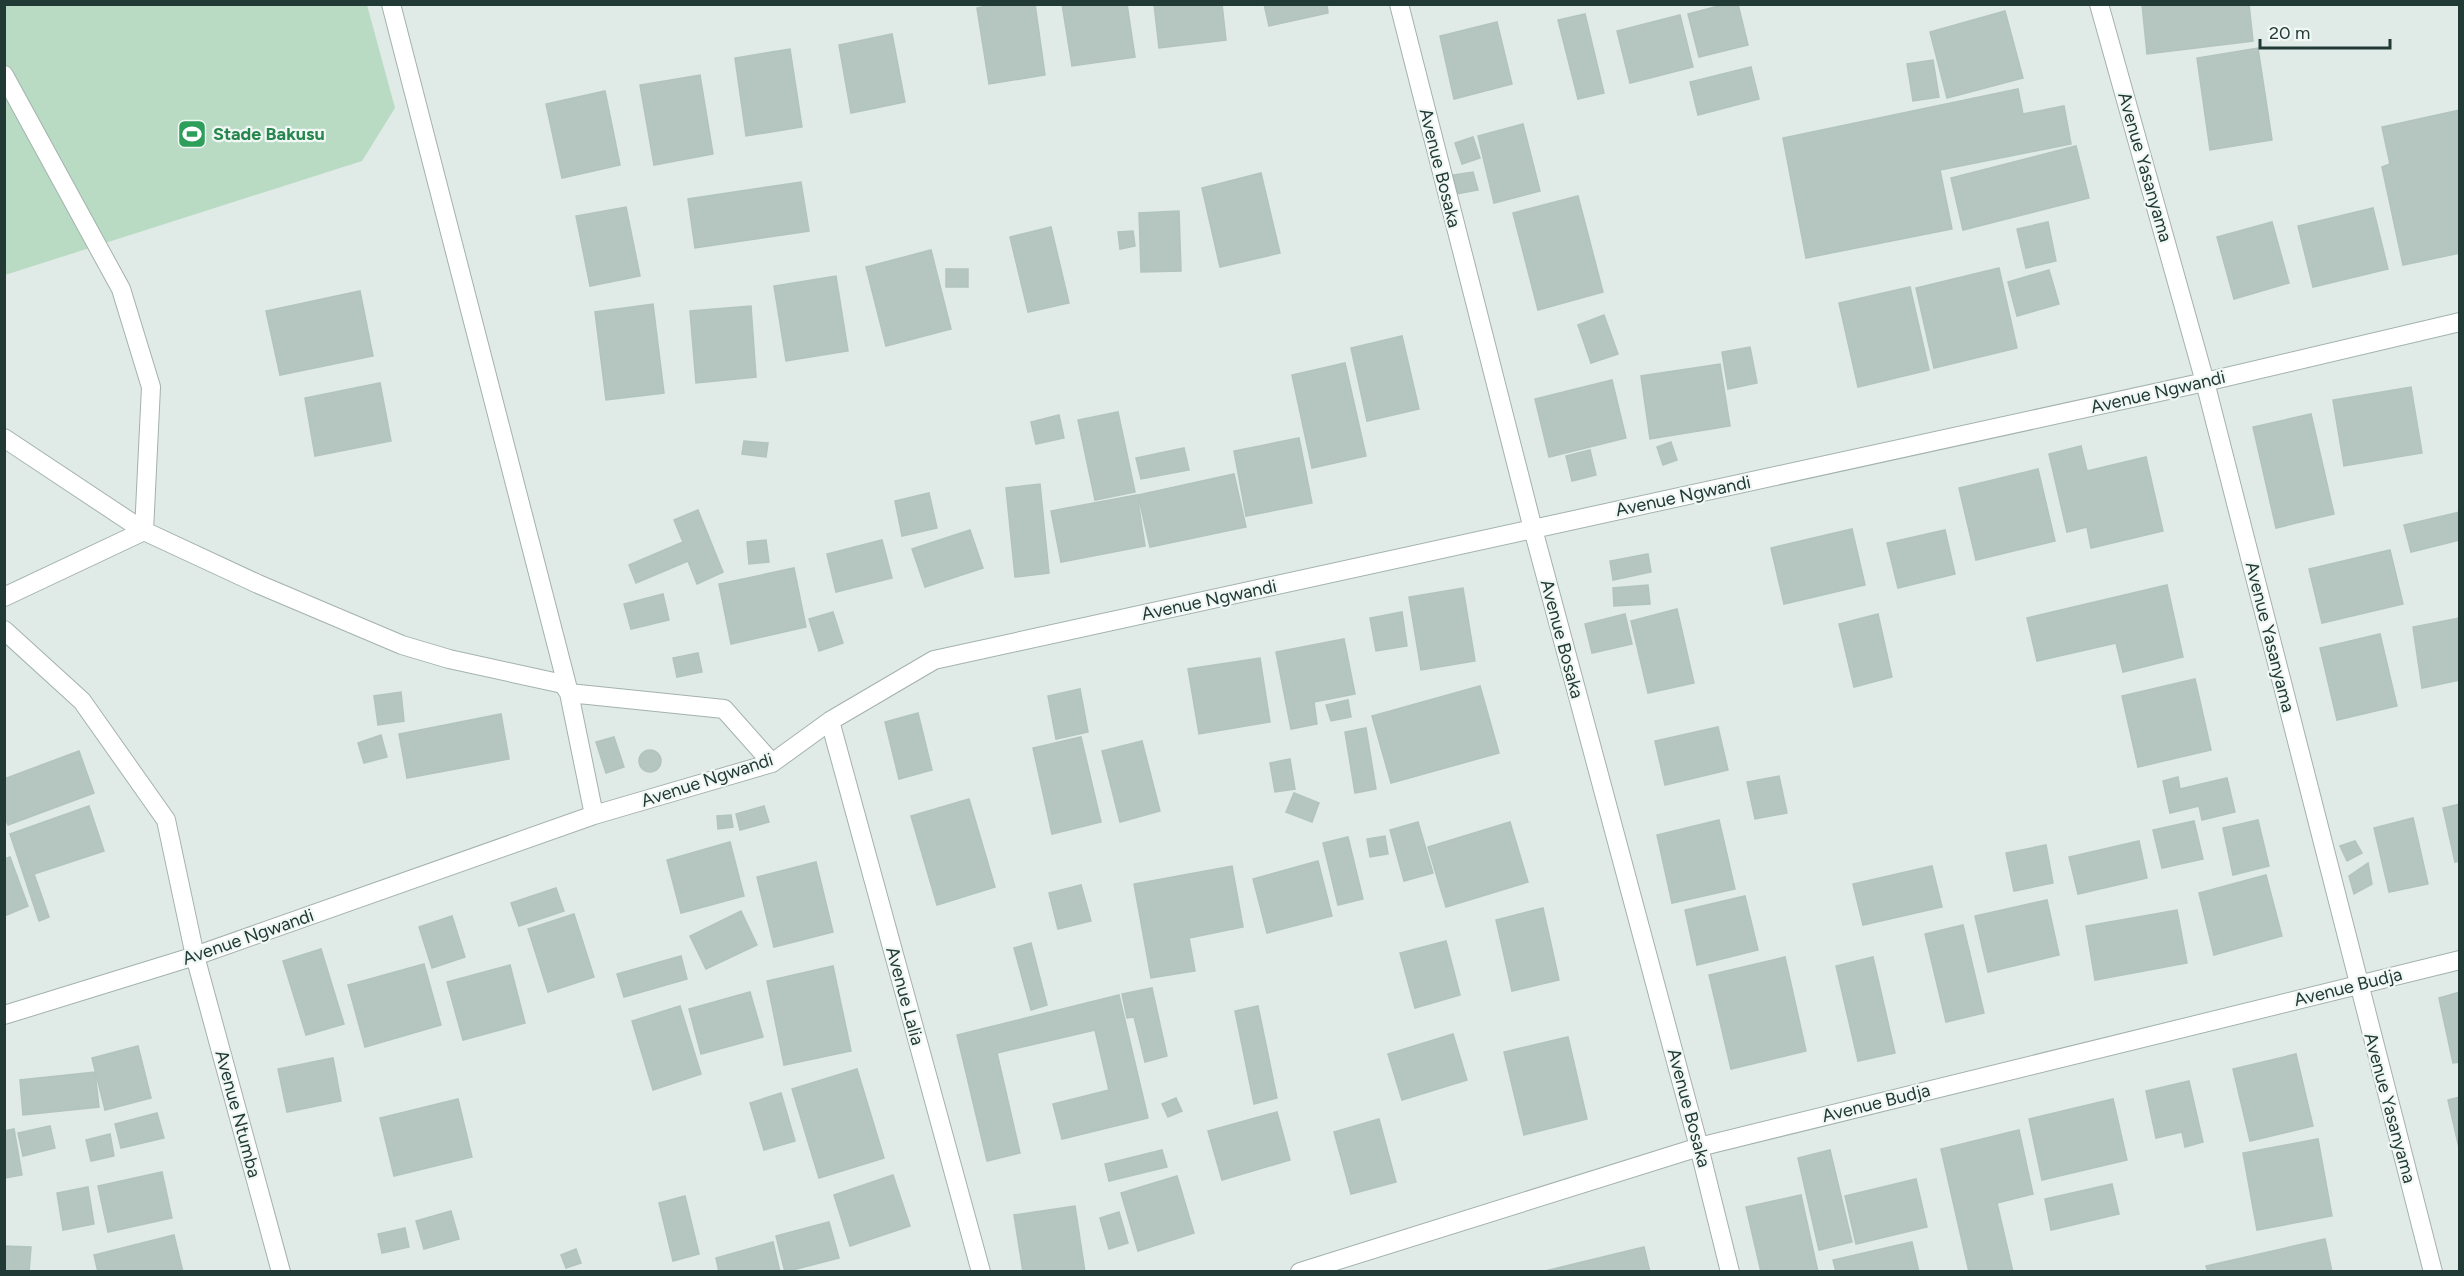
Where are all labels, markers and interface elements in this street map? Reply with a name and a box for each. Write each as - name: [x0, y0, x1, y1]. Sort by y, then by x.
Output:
- scale bar: [2260, 12, 2390, 50]
- text: 20 m: [2269, 22, 2310, 44]
- street label: Avenue Yasanyama: [2113, 90, 2177, 244]
- street label: Avenue Bosaka: [1415, 106, 1465, 230]
- sports icon: Stade Bakusu: [176, 118, 208, 150]
- place label: Stade Bakusu: [213, 123, 325, 145]
- street label: Avenue Ngwandi: [2088, 366, 2228, 418]
- street label: Avenue Ngwandi: [1613, 471, 1753, 521]
- street label: Avenue Yasanyama: [2241, 559, 2299, 715]
- street label: Avenue Ngwandi: [1139, 575, 1279, 625]
- street label: Avenue Bosaka: [1536, 577, 1588, 701]
- street label: Avenue Ngwandi: [638, 748, 776, 812]
- street label: Avenue Ngwandi: [179, 904, 317, 970]
- street label: Avenue Lalia: [881, 944, 929, 1048]
- street label: Avenue Budja: [2292, 963, 2404, 1011]
- street label: Avenue Yasanyama: [2359, 1030, 2421, 1186]
- street label: Avenue Bosaka: [1663, 1046, 1715, 1170]
- street label: Avenue Ntumba: [210, 1048, 266, 1180]
- street label: Avenue Budja: [1820, 1079, 1932, 1127]

